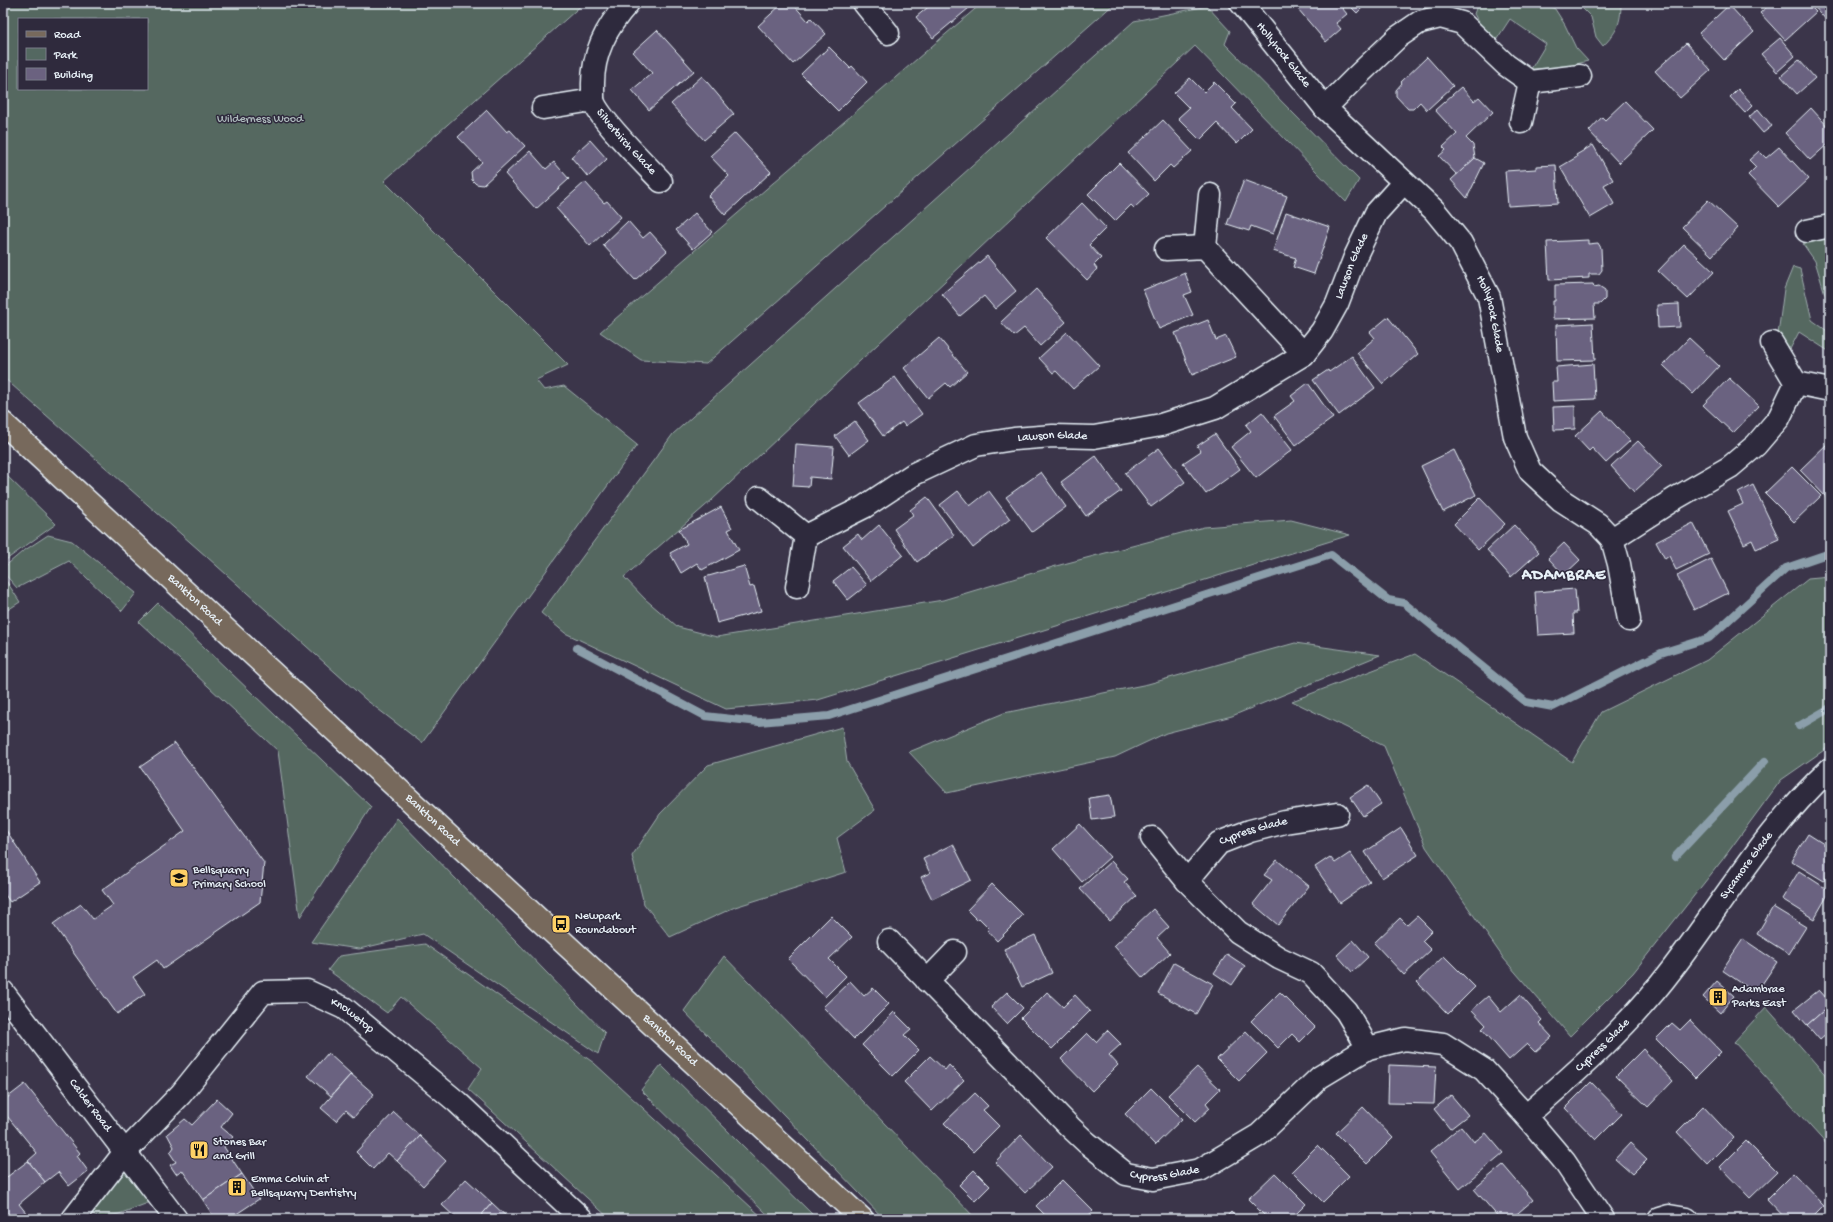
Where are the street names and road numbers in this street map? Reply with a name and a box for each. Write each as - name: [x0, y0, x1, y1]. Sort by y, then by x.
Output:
- street label: Hollyhock Glade: [1253, 20, 1314, 91]
- street label: Silverbirch Glade: [592, 106, 659, 179]
- street label: Lawson Glade: [1332, 231, 1372, 301]
- street label: Hollyhock Glade: [1472, 273, 1506, 355]
- street label: Lawson Glade: [1017, 429, 1088, 446]
- street label: Bankton Road: [163, 571, 226, 630]
- street label: Bankton Road: [401, 791, 463, 850]
- street label: Cypress Glade: [1217, 814, 1290, 849]
- street label: Sycamore Glade: [1718, 829, 1777, 902]
- street label: Knowetop: [328, 996, 377, 1037]
- street label: Bankton Road: [639, 1011, 701, 1070]
- street label: Cypress Glade: [1573, 1016, 1634, 1075]
- street label: Calder Road: [65, 1077, 115, 1136]
- street label: Cypress Glade: [1129, 1163, 1201, 1186]

